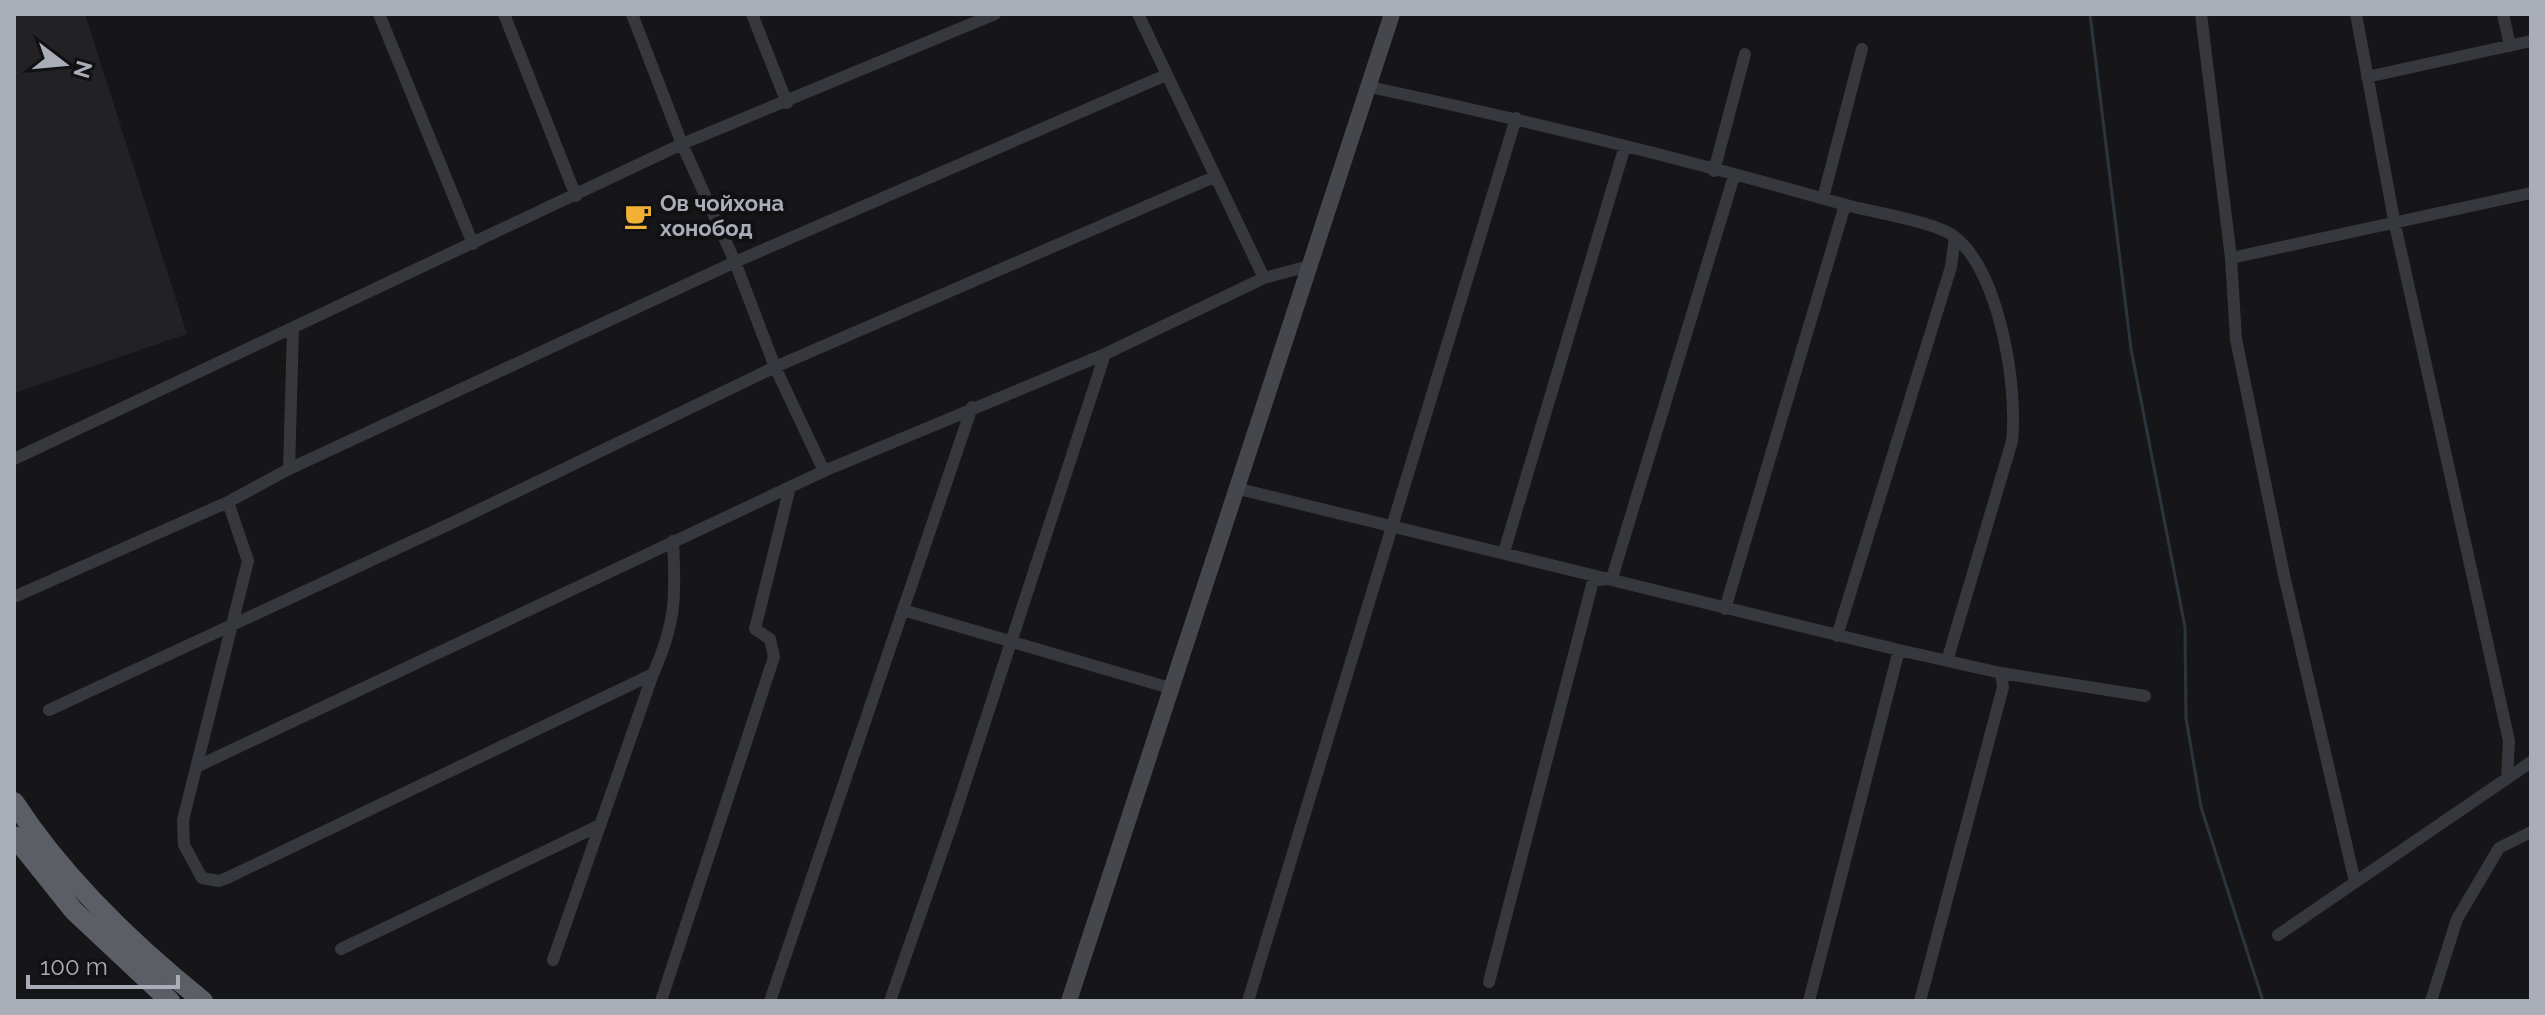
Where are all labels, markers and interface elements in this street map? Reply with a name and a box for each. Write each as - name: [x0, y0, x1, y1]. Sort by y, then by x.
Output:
- north arrow: [24, 24, 104, 104]
- text: N: [68, 58, 98, 81]
- place label: Ов чойхона хонобод: [660, 190, 784, 241]
- cafe icon: Ов чойхона хонобод: [623, 201, 653, 231]
- scale bar: [28, 939, 178, 989]
- text: 100 m: [40, 952, 108, 981]

